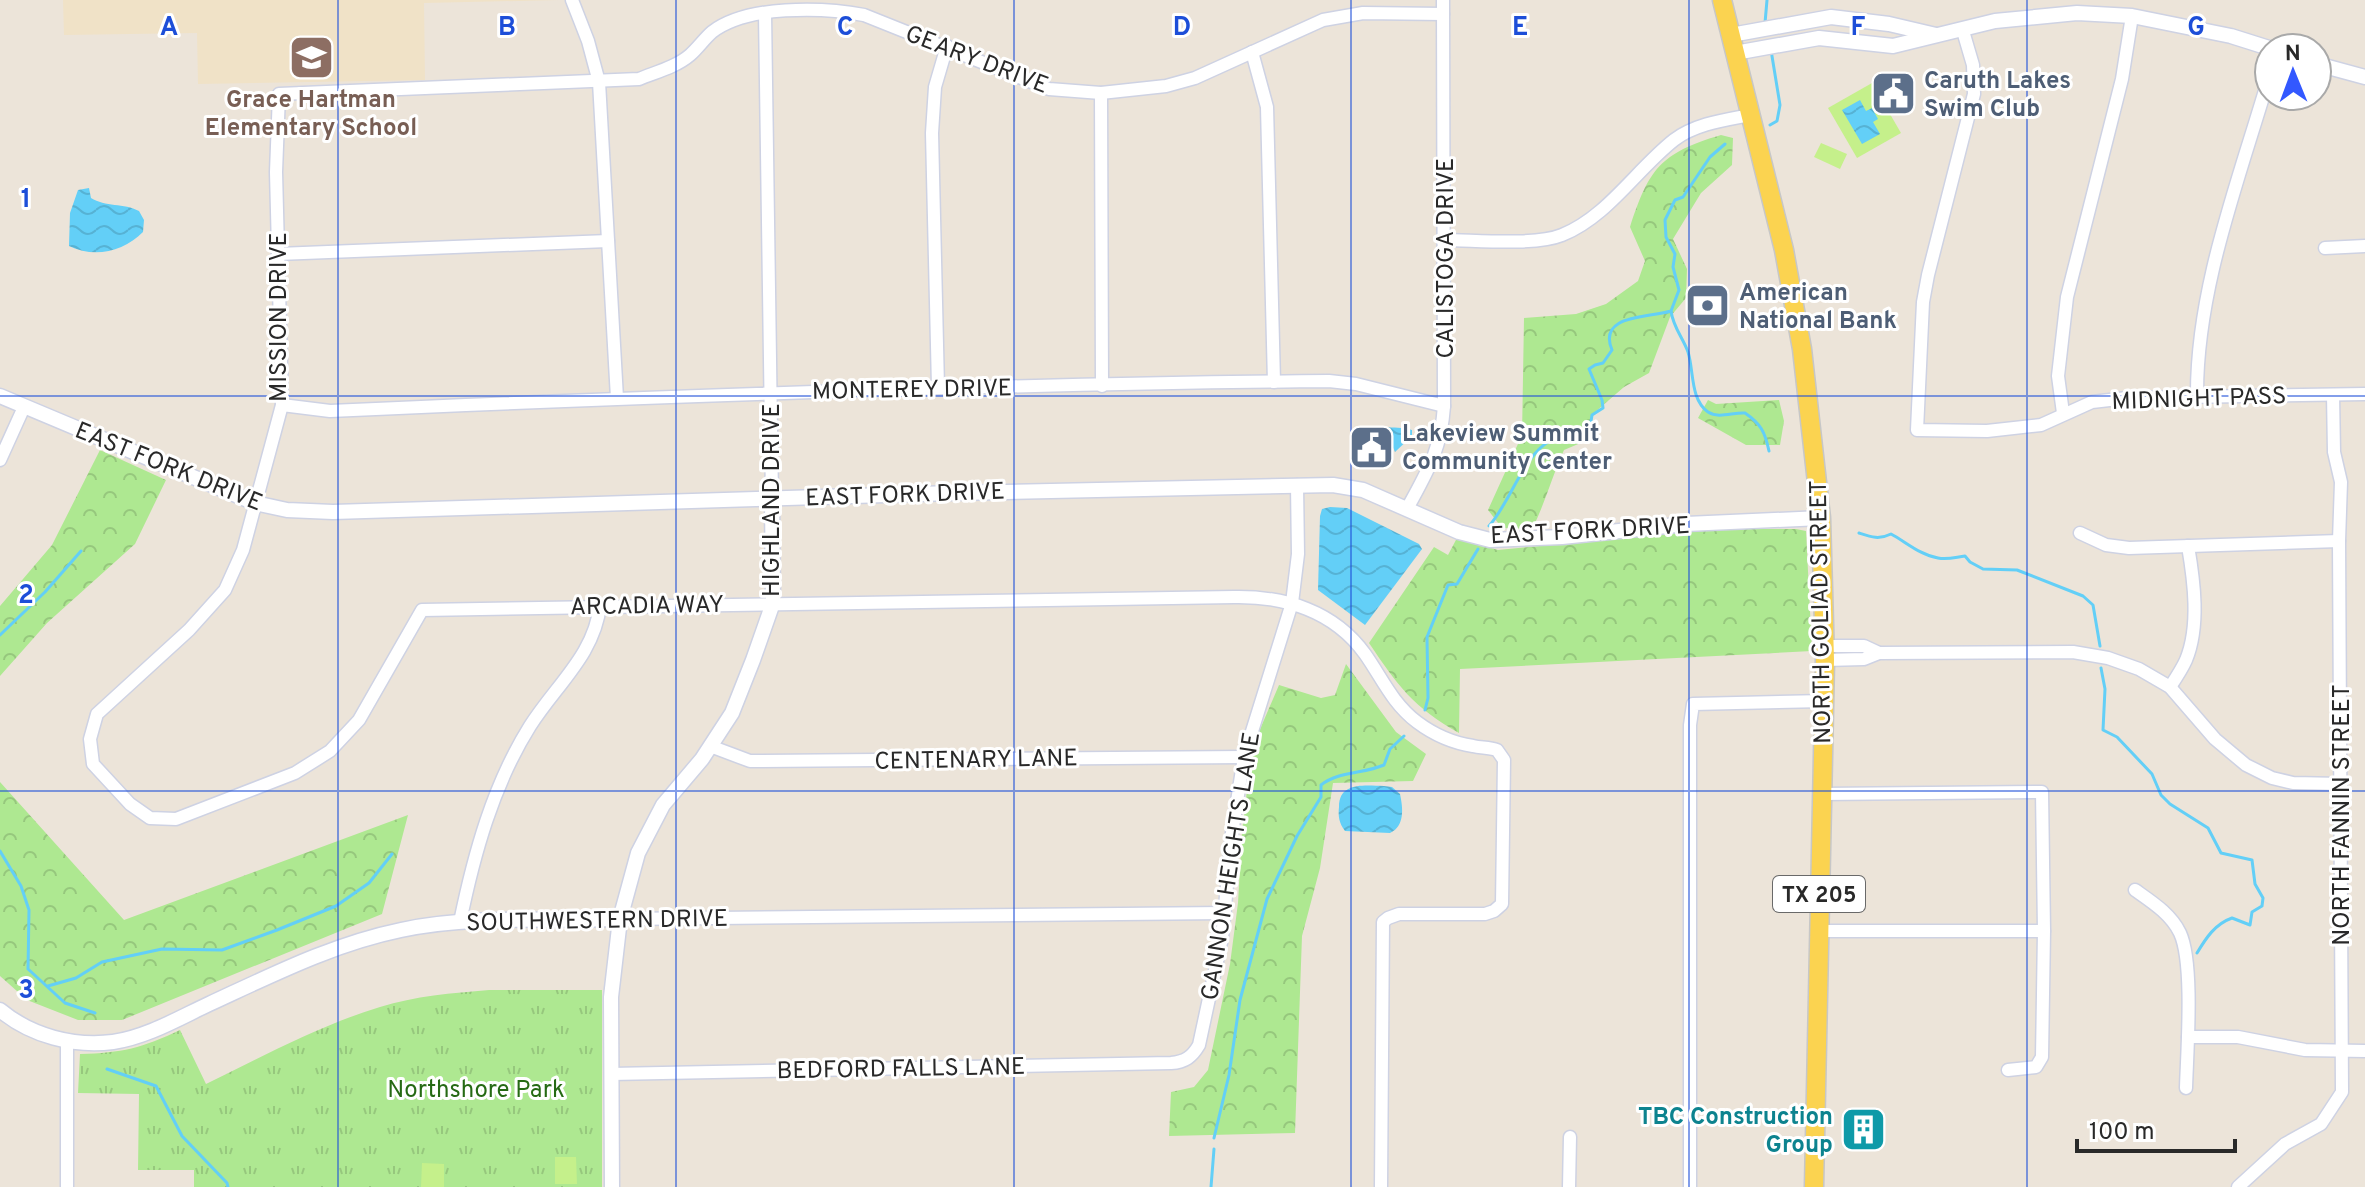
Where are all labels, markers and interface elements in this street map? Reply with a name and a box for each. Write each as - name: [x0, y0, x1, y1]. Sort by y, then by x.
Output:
- text: A: [160, 12, 178, 45]
- text: B: [498, 12, 516, 45]
- text: C: [837, 12, 853, 45]
- text: D: [1173, 12, 1191, 45]
- text: E: [1512, 12, 1528, 45]
- text: F: [1851, 12, 1866, 45]
- text: G: [2187, 12, 2205, 45]
- street label: GEARY DRIVE: [900, 20, 1052, 102]
- north arrow: [2253, 32, 2333, 112]
- school or university icon: Grace Hartman Elementary School: [287, 33, 335, 81]
- text: N: [2285, 41, 2301, 68]
- place label: Caruth Lakes Swim Club: [1924, 67, 2071, 125]
- public building icon: Caruth Lakes Swim Club: [1869, 70, 1917, 118]
- place label: Grace Hartman Elementary School: [205, 86, 417, 144]
- street label: CALISTOGA DRIVE: [1432, 158, 1462, 358]
- text: 1: [21, 184, 31, 217]
- street label: MISSION DRIVE: [265, 232, 295, 402]
- place label: American National Bank: [1739, 279, 1897, 337]
- bank icon: American National Bank: [1684, 282, 1732, 330]
- street label: MONTEREY DRIVE: [812, 374, 1012, 408]
- street label: MIDNIGHT PASS: [2111, 382, 2287, 418]
- street label: HIGHLAND DRIVE: [758, 403, 788, 597]
- street label: EAST FORK DRIVE: [70, 417, 266, 519]
- place label: Lakeview Summit Community Center: [1402, 420, 1612, 478]
- public building icon: Lakeview Summit Community Center: [1347, 423, 1395, 471]
- street label: EAST FORK DRIVE: [805, 478, 1005, 514]
- street label: NORTH GOLIAD STREET: [1805, 480, 1839, 744]
- street label: EAST FORK DRIVE: [1490, 512, 1691, 552]
- text: 2: [18, 580, 34, 613]
- street label: ARCADIA WAY: [570, 591, 724, 623]
- street label: NORTH FANNIN STREET: [2328, 684, 2358, 946]
- street label: GANNON HEIGHTS LANE: [1196, 730, 1268, 1003]
- street label: CENTENARY LANE: [874, 744, 1078, 778]
- road number: TX 205: [1773, 876, 1865, 912]
- street label: SOUTHWESTERN DRIVE: [466, 905, 728, 939]
- text: 3: [18, 975, 34, 1008]
- street label: BEDFORD FALLS LANE: [776, 1053, 1026, 1087]
- park label: Northshore Park: [387, 1076, 565, 1106]
- place label: TBC Construction Group: [1638, 1103, 1833, 1161]
- scale bar: [2077, 1103, 2235, 1153]
- building icon: TBC Construction Group: [1840, 1106, 1888, 1154]
- text: 100 m: [2089, 1118, 2155, 1148]

